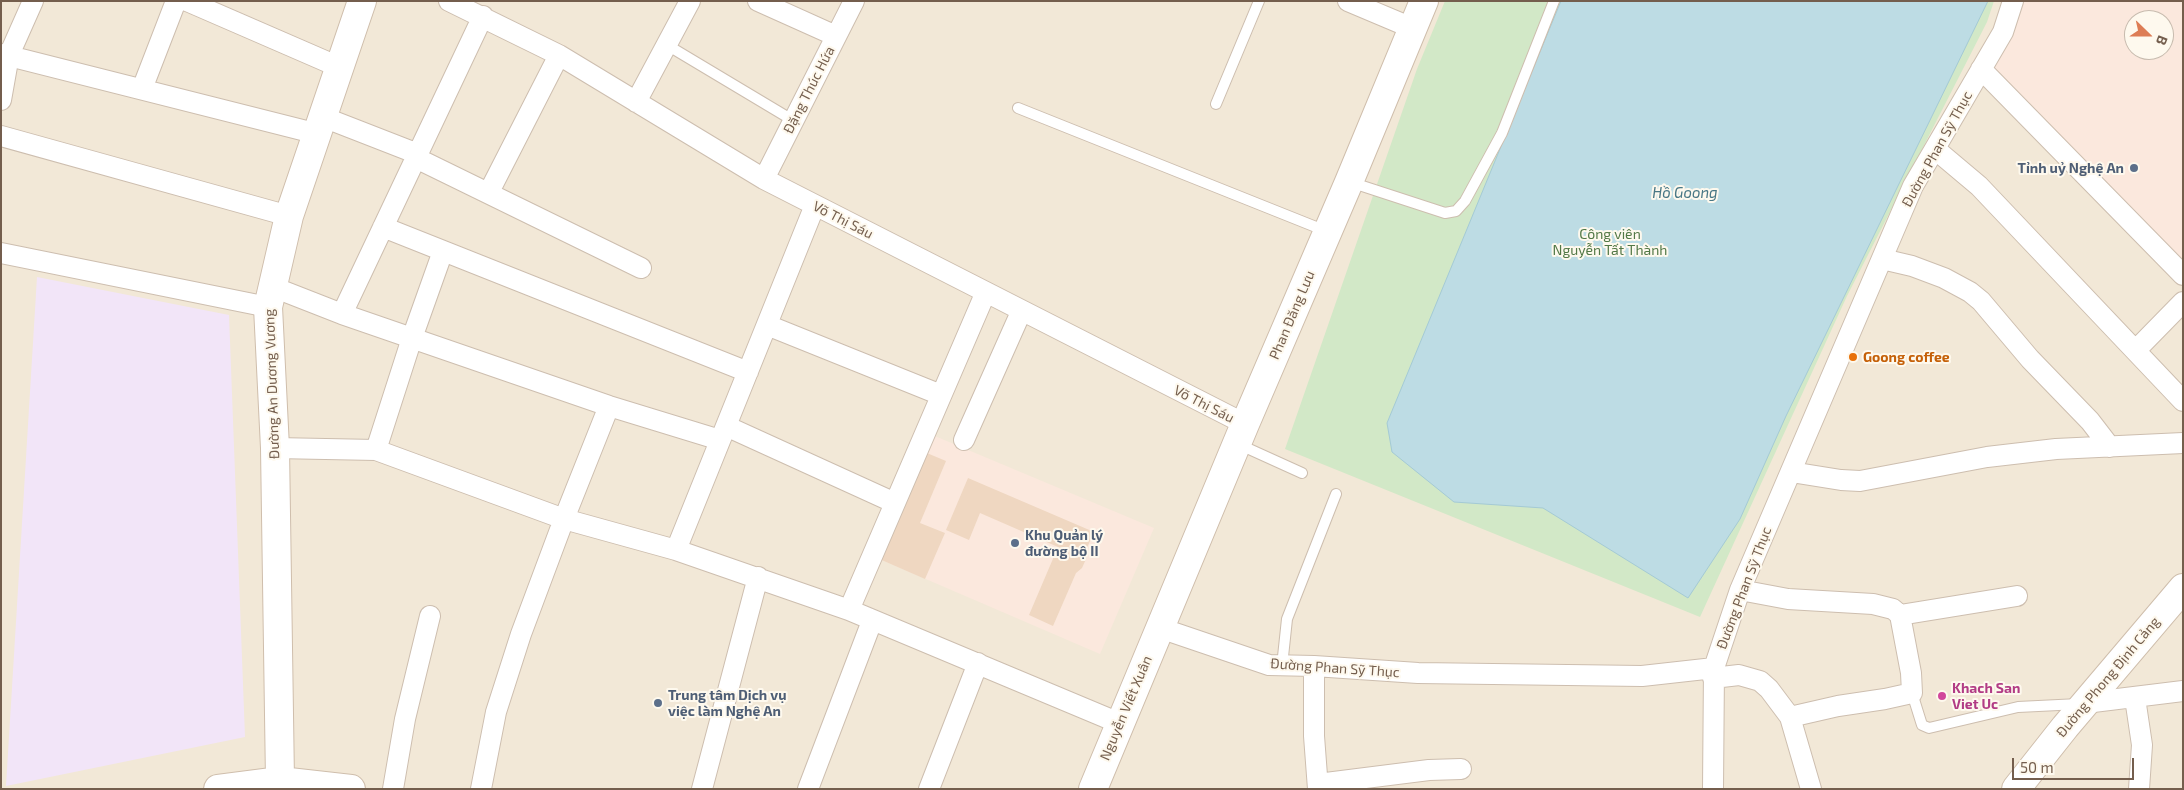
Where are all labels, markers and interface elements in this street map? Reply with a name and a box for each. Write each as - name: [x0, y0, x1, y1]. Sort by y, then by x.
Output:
- north arrow: [2124, 10, 2174, 60]
- text: B: [2153, 33, 2172, 48]
- street label: Đặng Thúc Hứa: [780, 44, 838, 136]
- street label: Đường Phan Sỹ Thục: [1898, 88, 1976, 210]
- place label: Tỉnh uỷ Nghệ An: [2017, 160, 2124, 176]
- marker: Tỉnh uỷ Nghệ An: [2128, 162, 2140, 174]
- water label: Hồ Goong: [1652, 184, 1718, 202]
- street label: Võ Thị Sáu: [810, 198, 876, 242]
- park label: Công viên Nguyễn Tất Thành: [1553, 226, 1667, 258]
- street label: Phan Đăng Lưu: [1266, 268, 1318, 362]
- street label: Đường An Dương Vương: [261, 309, 283, 459]
- place label: Goong coffee: [1863, 349, 1950, 365]
- marker: Goong coffee: [1847, 351, 1859, 363]
- street label: Võ Thị Sáu: [1171, 382, 1237, 426]
- street label: Đường Phan Sỹ Thục: [1713, 524, 1775, 652]
- place label: Khu Quản lý đường bộ II: [1025, 527, 1103, 560]
- marker: Khu Quản lý đường bộ II: [1009, 537, 1021, 549]
- street label: Đường Phong Định Cảng: [2053, 613, 2163, 741]
- street label: Nguyễn Viết Xuân: [1096, 653, 1156, 763]
- street label: Đường Phan Sỹ Thục: [1270, 655, 1400, 681]
- place label: Khach San Viet Uc: [1952, 680, 2020, 712]
- place label: Trung tâm Dịch vụ việc làm Nghệ An: [668, 687, 787, 720]
- marker: Khach San Viet Uc: [1936, 690, 1948, 702]
- marker: Trung tâm Dịch vụ việc làm Nghệ An: [652, 697, 664, 709]
- scale bar: [2014, 748, 2136, 780]
- text: 50 m: [2020, 758, 2054, 776]

